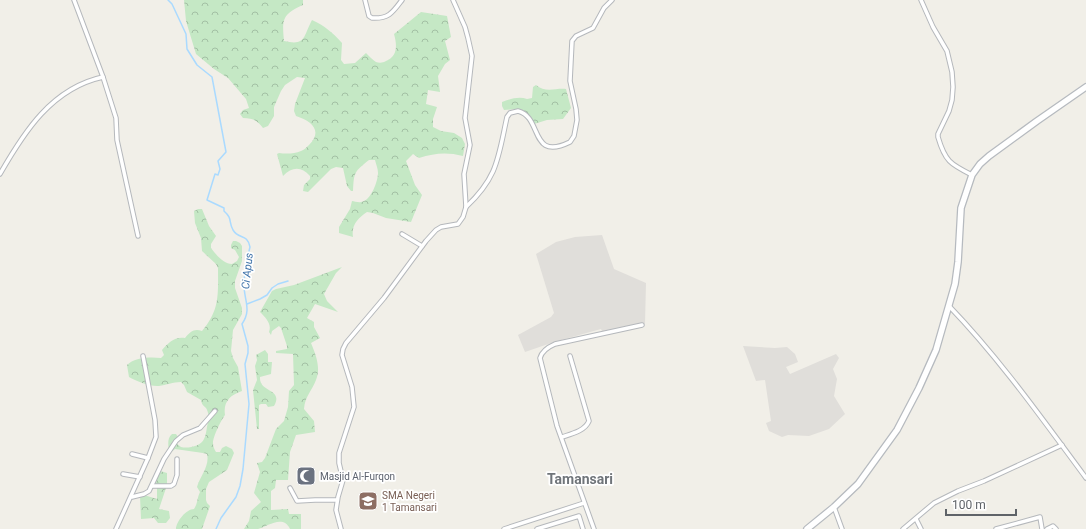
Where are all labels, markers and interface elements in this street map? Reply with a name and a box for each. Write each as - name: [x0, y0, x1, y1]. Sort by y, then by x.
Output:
- water label: Ci Apus: [239, 252, 256, 290]
- mosque icon: Masjid Al-Furqon: [295, 465, 317, 487]
- place label: Masjid Al-Furqon: [320, 471, 395, 482]
- district label: Tamansari: [547, 471, 613, 487]
- school or university icon: SMA Negeri 1 Tamansari: [357, 490, 379, 512]
- place label: SMA Negeri 1 Tamansari: [382, 490, 437, 513]
- scale bar: [946, 491, 1016, 517]
- text: 100 m: [952, 498, 986, 512]

